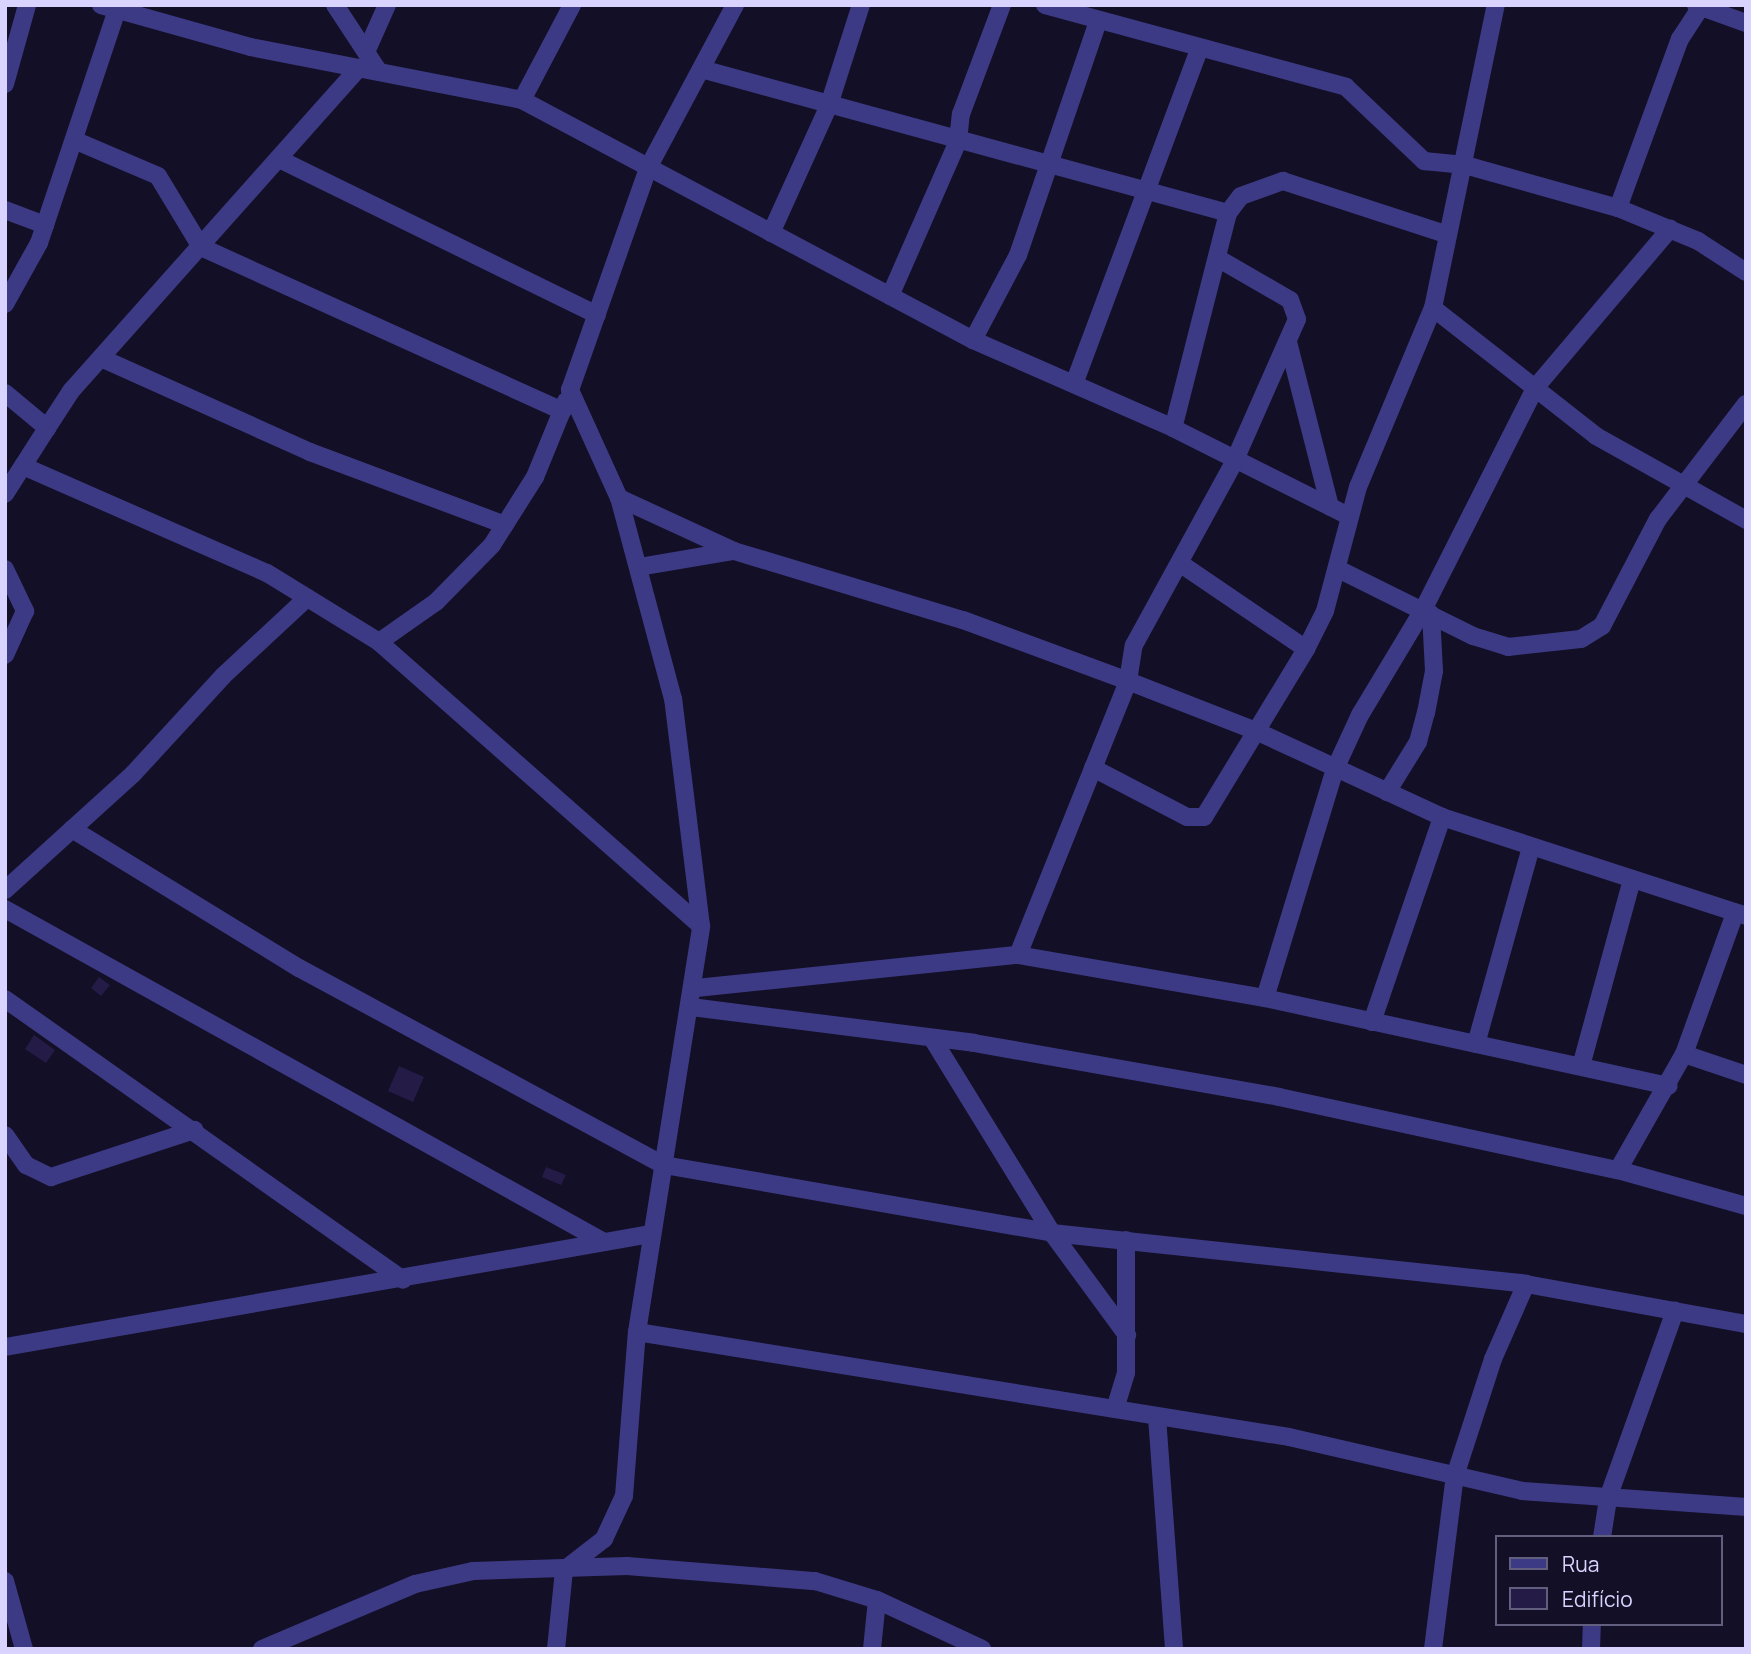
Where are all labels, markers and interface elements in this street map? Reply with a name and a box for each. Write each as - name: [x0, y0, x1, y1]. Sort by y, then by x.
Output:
- legend: [1496, 1535, 1723, 1626]
- text: Rua: [1562, 1550, 1599, 1578]
- text: Edifício: [1562, 1585, 1633, 1613]

